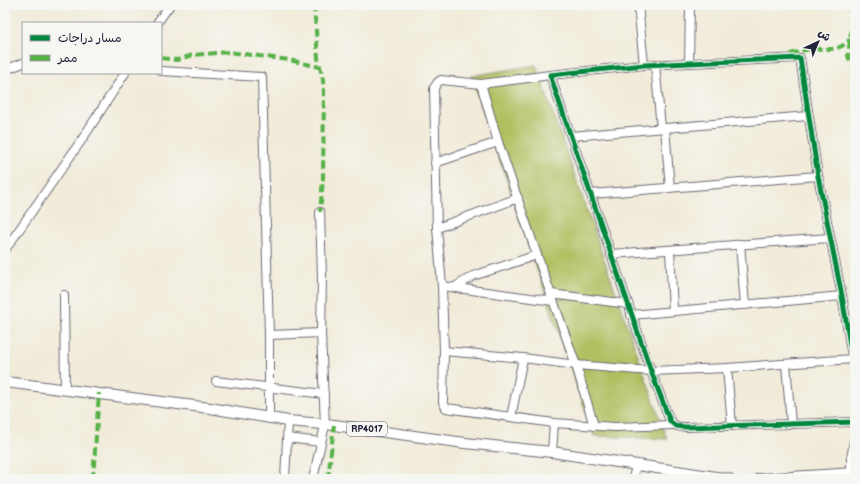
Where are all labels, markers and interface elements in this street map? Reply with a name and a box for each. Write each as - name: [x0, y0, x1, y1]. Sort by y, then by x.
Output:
- legend: [22, 22, 162, 74]
- north arrow: [798, 22, 838, 62]
- text: ش: [816, 26, 833, 44]
- text: مسار دراجات: [58, 31, 122, 46]
- text: ممر: [57, 51, 77, 66]
- road number: RP4017: [347, 422, 387, 436]

